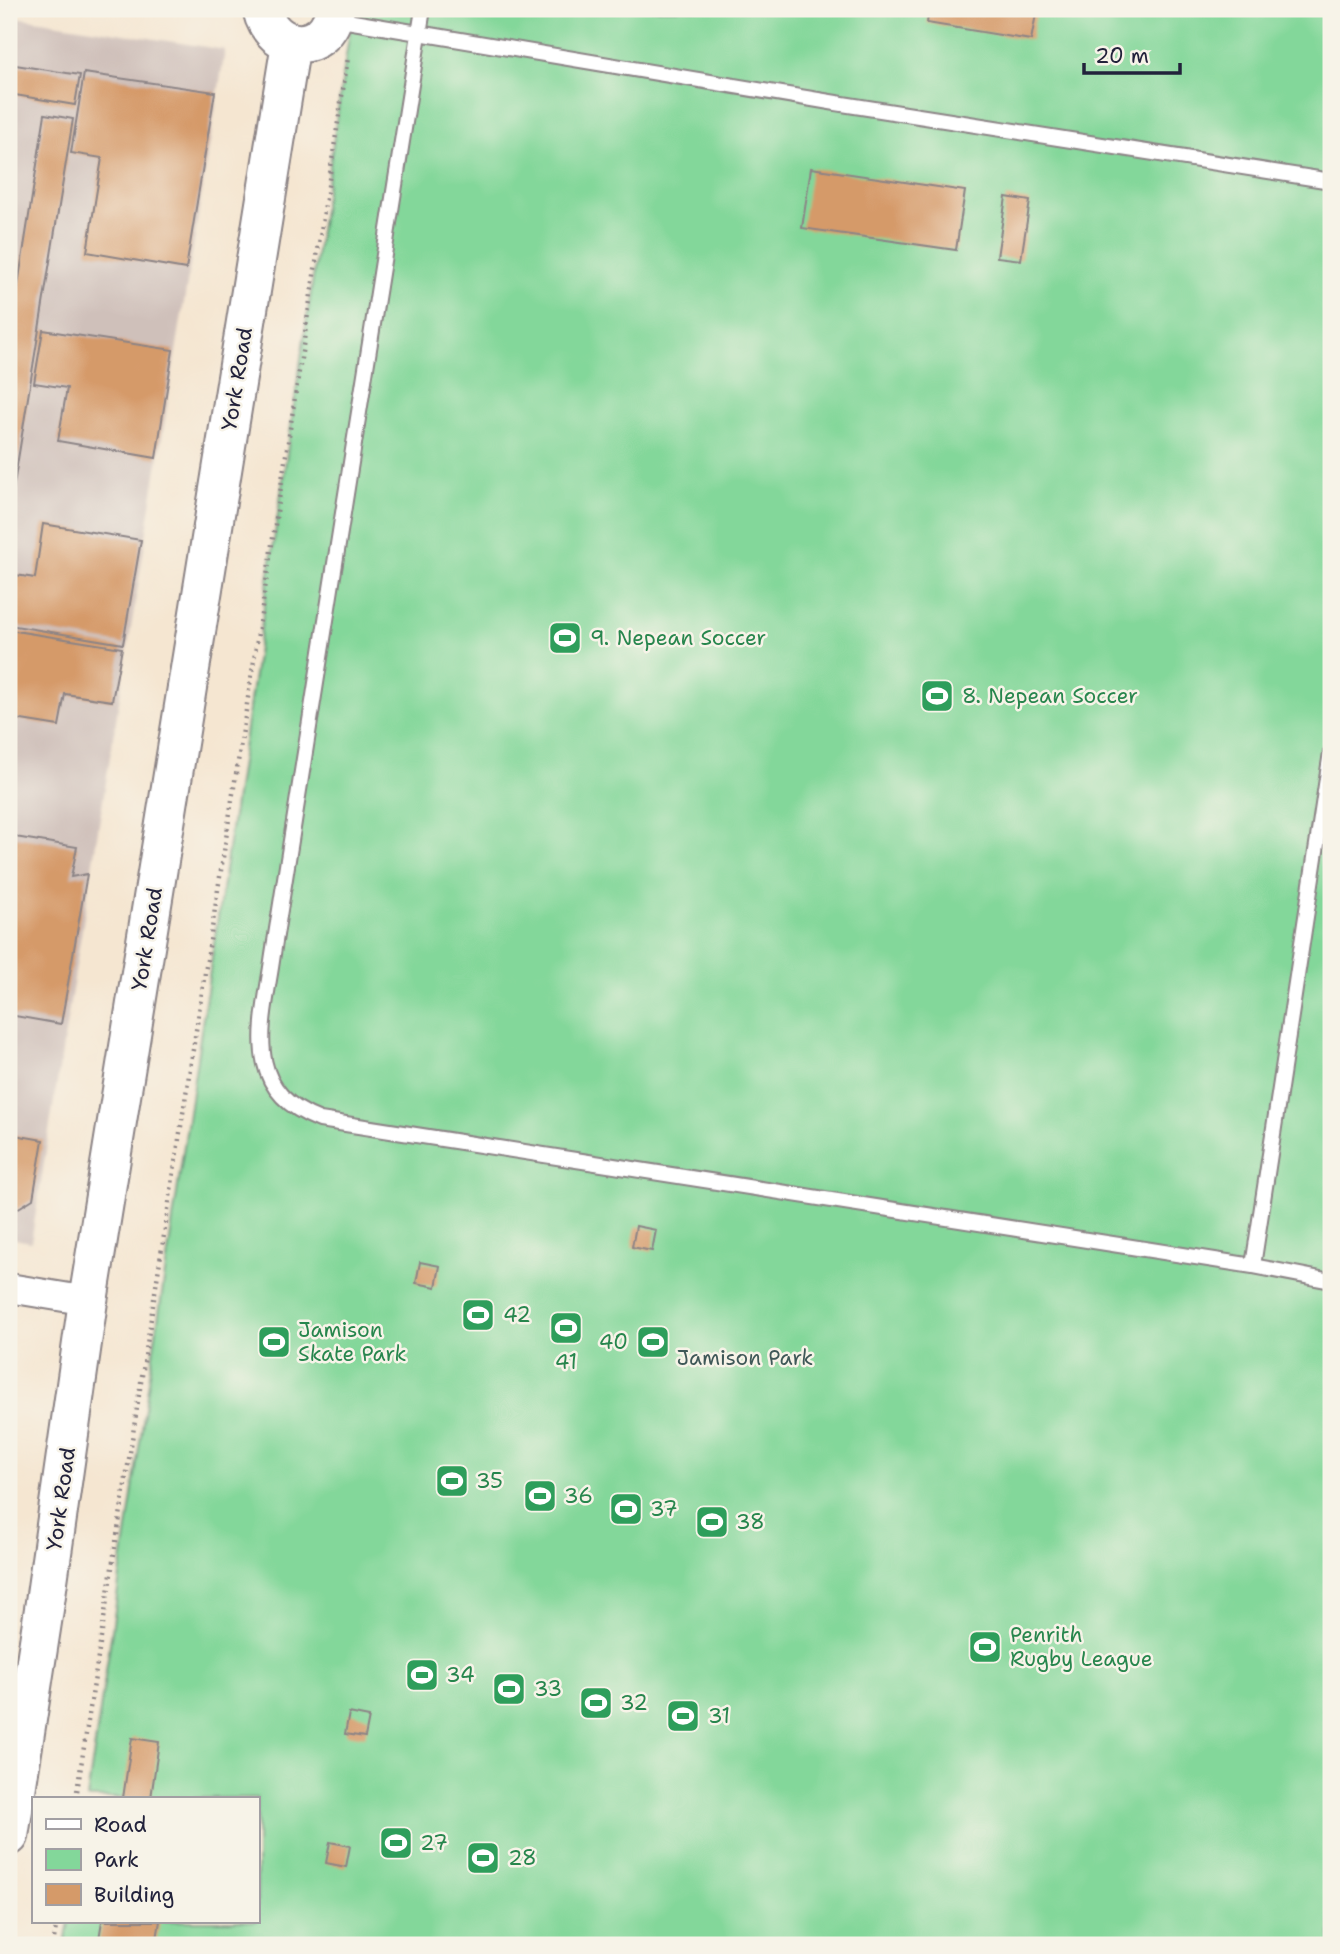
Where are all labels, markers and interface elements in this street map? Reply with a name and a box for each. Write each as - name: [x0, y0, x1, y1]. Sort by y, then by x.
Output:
- scale bar: [1084, 32, 1181, 76]
- text: 20 m: [1095, 42, 1149, 70]
- street label: York Road: [215, 325, 259, 433]
- sports icon: 9. Nepean Soccer: [546, 619, 584, 657]
- place label: 9. Nepean Soccer: [590, 624, 766, 652]
- sports icon: 8. Nepean Soccer: [918, 677, 956, 715]
- place label: 8. Nepean Soccer: [962, 682, 1138, 710]
- street label: York Road: [125, 885, 169, 993]
- sports icon: 42: [459, 1296, 497, 1334]
- place label: 42: [503, 1301, 531, 1329]
- sports icon: 41: [547, 1309, 585, 1347]
- place label: Jamison Skate Park: [298, 1316, 407, 1368]
- sports icon: Jamison Skate Park: [255, 1323, 293, 1361]
- sports icon: 40: [634, 1323, 672, 1361]
- place label: 40: [599, 1328, 628, 1356]
- park label: Jamison Park: [677, 1344, 813, 1372]
- place label: 41: [555, 1348, 577, 1376]
- street label: York Road: [40, 1445, 82, 1553]
- sports icon: 35: [433, 1462, 471, 1500]
- place label: 35: [476, 1467, 503, 1495]
- sports icon: 36: [521, 1477, 559, 1515]
- place label: 36: [564, 1482, 593, 1510]
- sports icon: 37: [607, 1490, 645, 1528]
- place label: 37: [650, 1495, 678, 1523]
- sports icon: 38: [693, 1503, 731, 1541]
- place label: 38: [736, 1508, 765, 1536]
- place label: Penrith Rugby League: [1010, 1621, 1153, 1673]
- sports icon: Penrith Rugby League: [966, 1628, 1004, 1666]
- sports icon: 34: [403, 1656, 441, 1694]
- place label: 34: [446, 1661, 475, 1689]
- sports icon: 33: [490, 1670, 528, 1708]
- place label: 33: [534, 1675, 562, 1703]
- sports icon: 32: [577, 1684, 615, 1722]
- place label: 32: [620, 1689, 648, 1717]
- sports icon: 31: [664, 1697, 702, 1735]
- place label: 31: [708, 1702, 730, 1730]
- legend: [32, 1797, 259, 1923]
- text: Road: [94, 1811, 147, 1839]
- sports icon: 27: [377, 1824, 415, 1862]
- place label: 27: [420, 1829, 448, 1857]
- sports icon: 28: [464, 1839, 502, 1877]
- place label: 28: [508, 1844, 537, 1872]
- text: Park: [94, 1846, 139, 1874]
- text: Building: [94, 1881, 174, 1909]

